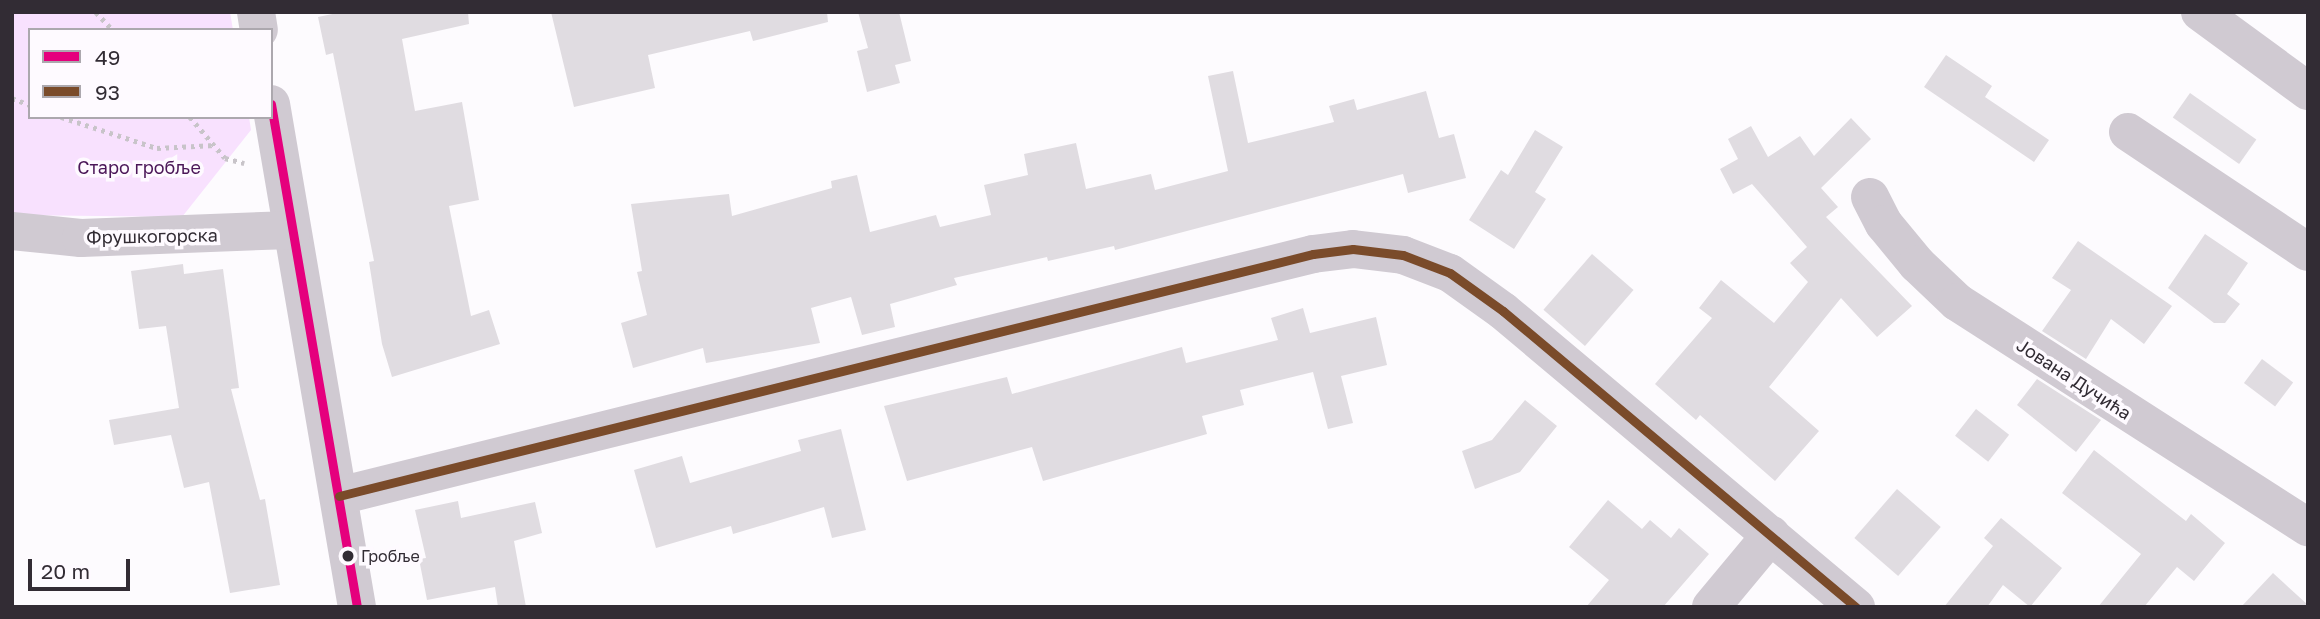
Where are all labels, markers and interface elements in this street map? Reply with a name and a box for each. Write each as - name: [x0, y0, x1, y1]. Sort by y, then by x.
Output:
- legend: [28, 28, 273, 119]
- text: 49: [95, 44, 121, 70]
- text: 93: [95, 79, 120, 105]
- park label: Старо гробље: [77, 156, 201, 178]
- street label: Фрушкогорска: [86, 224, 218, 248]
- street label: Јована Дучића: [2013, 334, 2135, 424]
- scale bar: [32, 546, 133, 590]
- place label: Гробље: [361, 546, 420, 566]
- marker: Гробље: [341, 549, 355, 563]
- text: 20 m: [41, 558, 90, 584]

